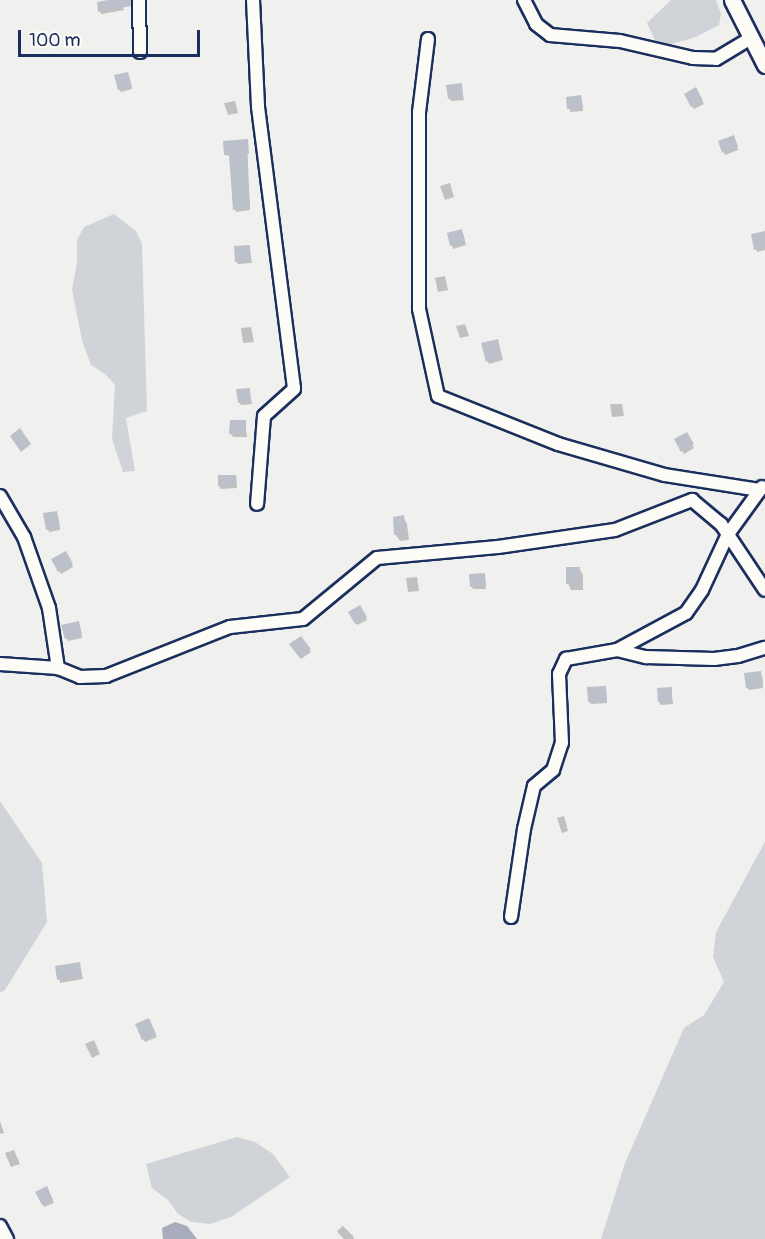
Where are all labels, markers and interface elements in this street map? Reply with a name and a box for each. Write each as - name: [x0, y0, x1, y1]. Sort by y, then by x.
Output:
- scale bar: [21, 18, 202, 56]
- text: 100 m: [29, 29, 81, 52]

